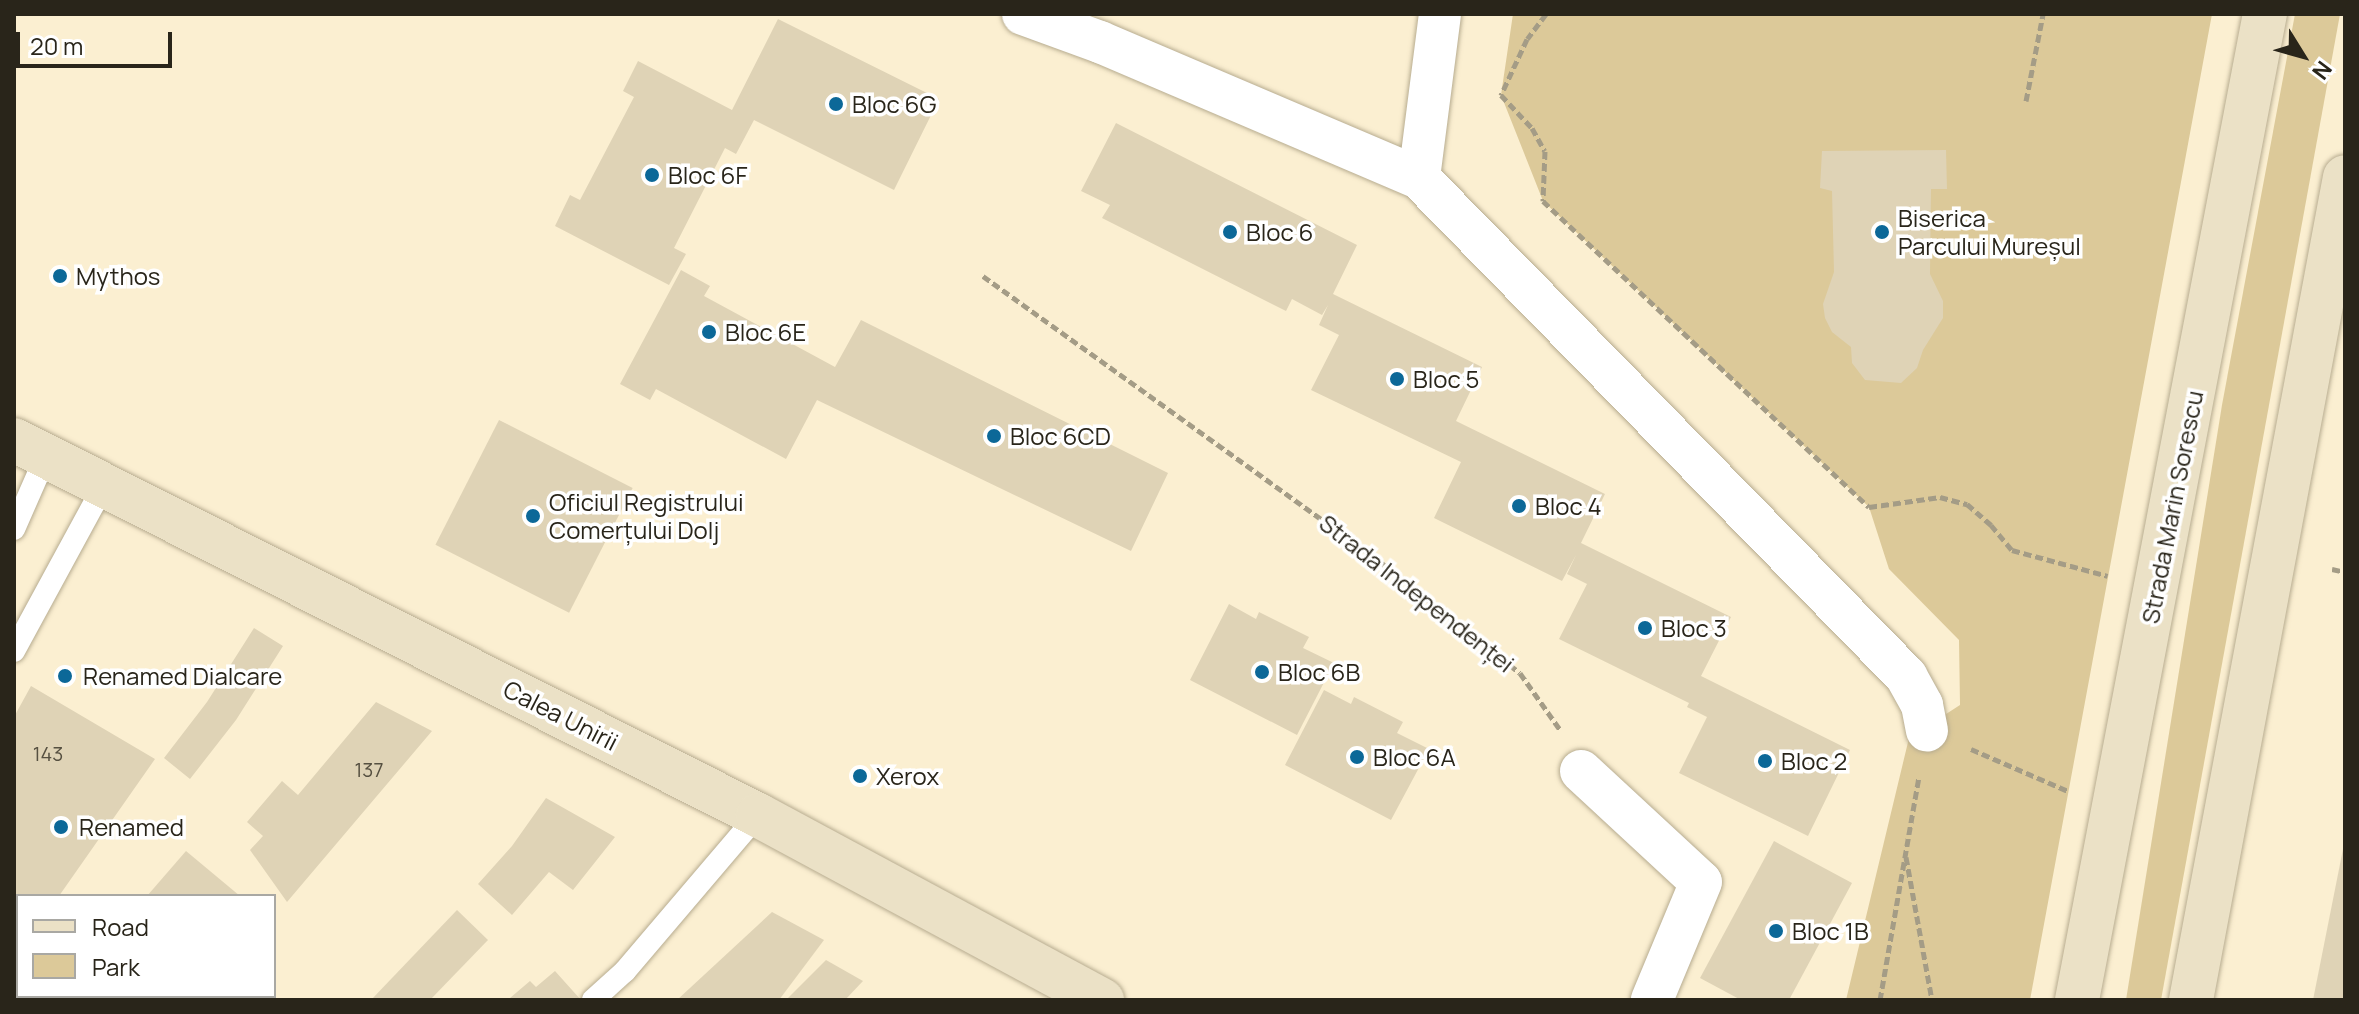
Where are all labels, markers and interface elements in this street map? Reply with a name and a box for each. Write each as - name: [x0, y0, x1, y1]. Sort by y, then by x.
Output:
- scale bar: [20, 16, 176, 66]
- north arrow: [2263, 16, 2343, 96]
- text: 20 m: [30, 29, 83, 62]
- text: N: [2305, 55, 2339, 86]
- place label: Bloc 6G: [852, 90, 936, 118]
- marker: Bloc 6G: [827, 95, 845, 113]
- place label: Bloc 6F: [668, 161, 748, 189]
- marker: Bloc 6F: [643, 166, 661, 184]
- place label: Biserica Parcului Mureșul: [1898, 204, 2081, 260]
- place label: Bloc 6: [1246, 218, 1313, 246]
- marker: Bloc 6: [1221, 223, 1239, 241]
- marker: Biserica Parcului Mureșul: [1873, 223, 1891, 241]
- place label: Mythos: [76, 262, 160, 290]
- marker: Mythos: [51, 267, 69, 285]
- place label: Bloc 6E: [725, 318, 806, 346]
- marker: Bloc 6E: [700, 323, 718, 341]
- place label: Bloc 5: [1413, 365, 1479, 393]
- marker: Bloc 5: [1388, 370, 1406, 388]
- street label: Strada Marin Sorescu: [2135, 388, 2209, 626]
- place label: Bloc 6CD: [1010, 422, 1111, 450]
- marker: Bloc 6CD: [985, 427, 1003, 445]
- place label: Oficiul Registrului Comerțului Dolj: [549, 488, 744, 544]
- place label: Bloc 4: [1535, 492, 1602, 520]
- marker: Bloc 4: [1510, 497, 1528, 515]
- marker: Oficiul Registrului Comerțului Dolj: [524, 507, 542, 525]
- street label: Strada Independenței: [1314, 508, 1520, 678]
- place label: Bloc 3: [1661, 614, 1727, 642]
- marker: Bloc 3: [1636, 619, 1654, 637]
- place label: Bloc 6B: [1278, 658, 1360, 686]
- place label: Renamed Dialcare: [83, 662, 282, 690]
- marker: Bloc 6B: [1253, 663, 1271, 681]
- marker: Renamed Dialcare: [54, 665, 76, 687]
- street label: Calea Unirii: [499, 674, 623, 756]
- house number: 143: [33, 741, 63, 765]
- place label: Bloc 6A: [1373, 743, 1456, 771]
- place label: Bloc 2: [1781, 747, 1847, 775]
- marker: Bloc 6A: [1348, 748, 1366, 766]
- marker: Bloc 2: [1756, 752, 1774, 770]
- house number: 137: [355, 757, 383, 781]
- place label: Xerox: [876, 762, 939, 790]
- marker: Xerox: [851, 767, 869, 785]
- place label: Renamed: [79, 813, 184, 841]
- marker: Renamed: [50, 816, 72, 838]
- legend: [16, 894, 276, 998]
- text: Road: [92, 910, 149, 943]
- place label: Bloc 1B: [1792, 917, 1869, 945]
- marker: Bloc 1B: [1767, 922, 1785, 940]
- text: Park: [92, 950, 140, 983]

